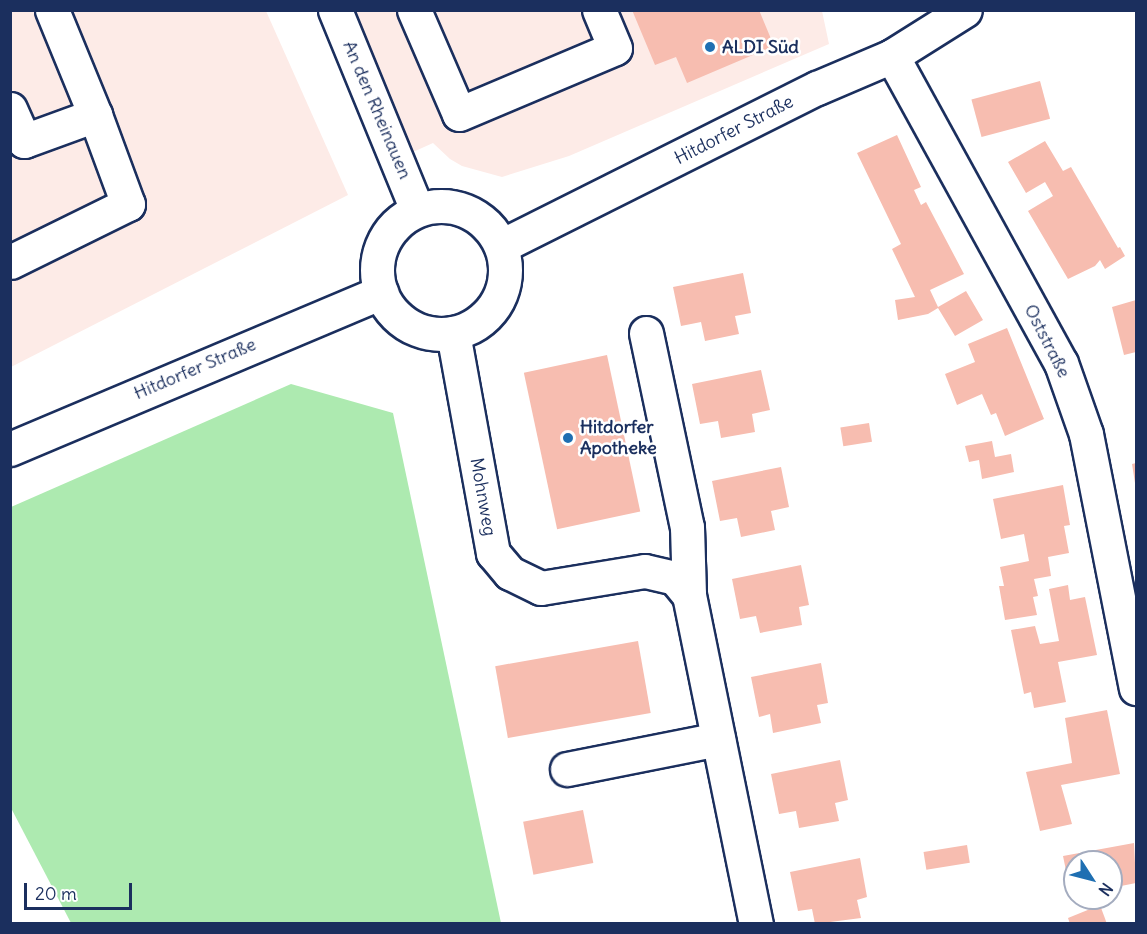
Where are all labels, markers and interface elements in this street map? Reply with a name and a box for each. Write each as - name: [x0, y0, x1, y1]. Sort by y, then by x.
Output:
- place label: ALDI Süd: [722, 36, 799, 58]
- street label: An den Rheinauen: [338, 38, 416, 182]
- marker: ALDI Süd: [703, 40, 717, 54]
- street label: Hitdorfer Straße: [671, 91, 797, 169]
- street label: Oststraße: [1019, 301, 1075, 381]
- street label: Hitdorfer Straße: [131, 334, 259, 404]
- place label: Hitdorfer Apotheke: [580, 417, 657, 460]
- marker: Hitdorfer Apotheke: [561, 431, 575, 445]
- street label: Mohnweg: [465, 456, 501, 538]
- north arrow: [1063, 850, 1123, 910]
- scale bar: [27, 871, 135, 909]
- text: N: [1095, 879, 1117, 900]
- text: 20 m: [35, 882, 77, 905]

